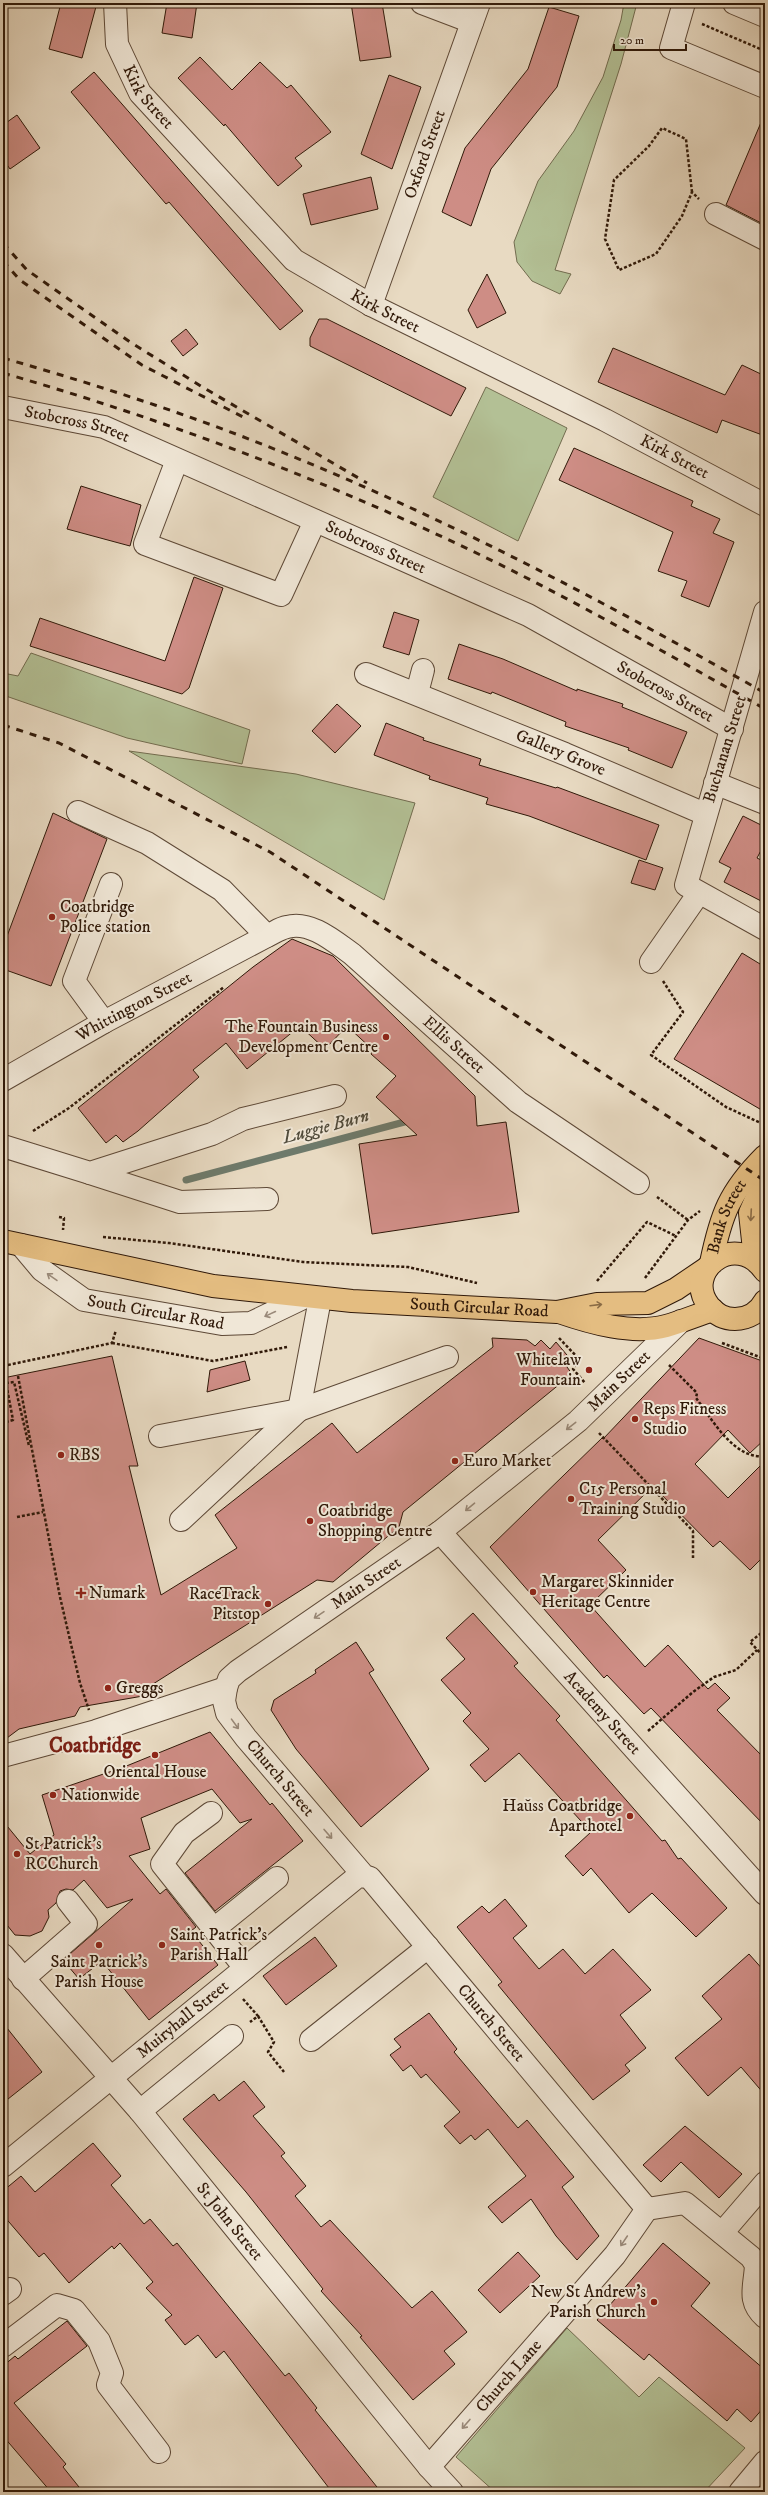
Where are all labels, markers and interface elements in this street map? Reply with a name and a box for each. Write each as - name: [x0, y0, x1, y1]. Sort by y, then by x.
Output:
- scale bar: [614, 26, 686, 52]
- text: 20 m: [620, 33, 644, 48]
- street label: Kirk Street: [117, 61, 179, 134]
- street label: Oxford Street: [399, 107, 451, 202]
- street label: Kirk Street: [346, 284, 424, 338]
- street label: Stobcross Street: [23, 400, 134, 448]
- street label: Kirk Street: [636, 430, 713, 484]
- street label: Stobcross Street: [322, 515, 430, 580]
- street label: Stobcross Street: [613, 656, 718, 728]
- street label: Buchanan Street: [698, 692, 752, 805]
- street label: Gallery Grove: [512, 724, 609, 781]
- place label: Coatbridge Police station: [60, 896, 151, 938]
- marker: Coatbridge Police station: [47, 912, 57, 922]
- street label: Whittington Street: [71, 966, 196, 1047]
- street label: Ellis Street: [418, 1011, 490, 1079]
- place label: The Fountain Business Development Centre: [225, 1016, 378, 1058]
- marker: The Fountain Business Development Centre: [381, 1032, 391, 1042]
- water label: Luggie Burn: [279, 1105, 372, 1149]
- street label: Bank Street: [702, 1174, 752, 1256]
- one-way arrow: [747, 1208, 755, 1221]
- one-way arrow: [47, 1273, 58, 1281]
- street label: South Circular Road: [86, 1290, 226, 1335]
- street label: South Circular Road: [410, 1293, 549, 1323]
- one-way arrow: [589, 1301, 602, 1308]
- one-way arrow: [264, 1311, 276, 1318]
- street label: Main Street: [583, 1345, 656, 1417]
- place label: Whitelaw Fountain: [515, 1349, 581, 1391]
- marker: Whitelaw Fountain: [584, 1365, 594, 1375]
- place label: Reps Fitness Studio: [643, 1398, 727, 1440]
- marker: Reps Fitness Studio: [630, 1414, 640, 1424]
- one-way arrow: [566, 1421, 577, 1430]
- place label: RBS: [69, 1444, 100, 1466]
- marker: RBS: [56, 1450, 66, 1460]
- place label: Euro Market: [463, 1450, 552, 1472]
- marker: Euro Market: [450, 1456, 460, 1466]
- place label: C15 Personal Training Studio: [579, 1478, 686, 1520]
- marker: C15 Personal Training Studio: [566, 1494, 576, 1504]
- place label: Coatbridge Shopping Centre: [318, 1500, 432, 1542]
- one-way arrow: [465, 1503, 475, 1512]
- marker: Coatbridge Shopping Centre: [305, 1516, 315, 1526]
- street label: Main Street: [327, 1551, 406, 1614]
- place label: Margaret Skinnider Heritage Centre: [541, 1571, 674, 1613]
- place label: Numark: [89, 1582, 146, 1604]
- place label: RaceTrack Pitstop: [189, 1583, 261, 1625]
- marker: Margaret Skinnider Heritage Centre: [528, 1587, 538, 1597]
- marker: Numark: [76, 1588, 86, 1598]
- marker: RaceTrack Pitstop: [263, 1599, 273, 1609]
- one-way arrow: [313, 1611, 324, 1619]
- street label: Academy Street: [559, 1666, 646, 1760]
- place label: Greggs: [116, 1677, 164, 1699]
- marker: Greggs: [103, 1683, 113, 1693]
- one-way arrow: [231, 1718, 240, 1729]
- district label: Coatbridge: [49, 1733, 141, 1759]
- street label: Church Street: [241, 1735, 320, 1822]
- marker: Oriental House: [150, 1750, 160, 1760]
- place label: Oriental House: [103, 1761, 207, 1783]
- place label: Nationwide: [61, 1784, 139, 1806]
- marker: Nationwide: [48, 1790, 58, 1800]
- place label: Haŭss Coatbridge Aparthotel: [502, 1795, 622, 1837]
- marker: Haŭss Coatbridge Aparthotel: [625, 1811, 635, 1821]
- one-way arrow: [324, 1829, 333, 1839]
- place label: St Patrick's RCChurch: [25, 1833, 102, 1875]
- marker: St Patrick's RCChurch: [12, 1849, 22, 1859]
- place label: Saint Patrick's Parish Hall: [170, 1924, 267, 1966]
- marker: Saint Patrick's Parish House: [94, 1940, 104, 1950]
- marker: Saint Patrick's Parish Hall: [157, 1940, 167, 1950]
- place label: Saint Patrick's Parish House: [50, 1951, 148, 1993]
- street label: Muiryhall Street: [132, 1975, 234, 2063]
- street label: Church Street: [452, 1979, 530, 2067]
- street label: St John Street: [191, 2178, 268, 2266]
- one-way arrow: [620, 2236, 629, 2247]
- place label: New St Andrew's Parish Church: [531, 2281, 646, 2323]
- marker: New St Andrew's Parish Church: [649, 2297, 659, 2307]
- street label: Church Lane: [471, 2335, 547, 2417]
- one-way arrow: [462, 2419, 471, 2430]

